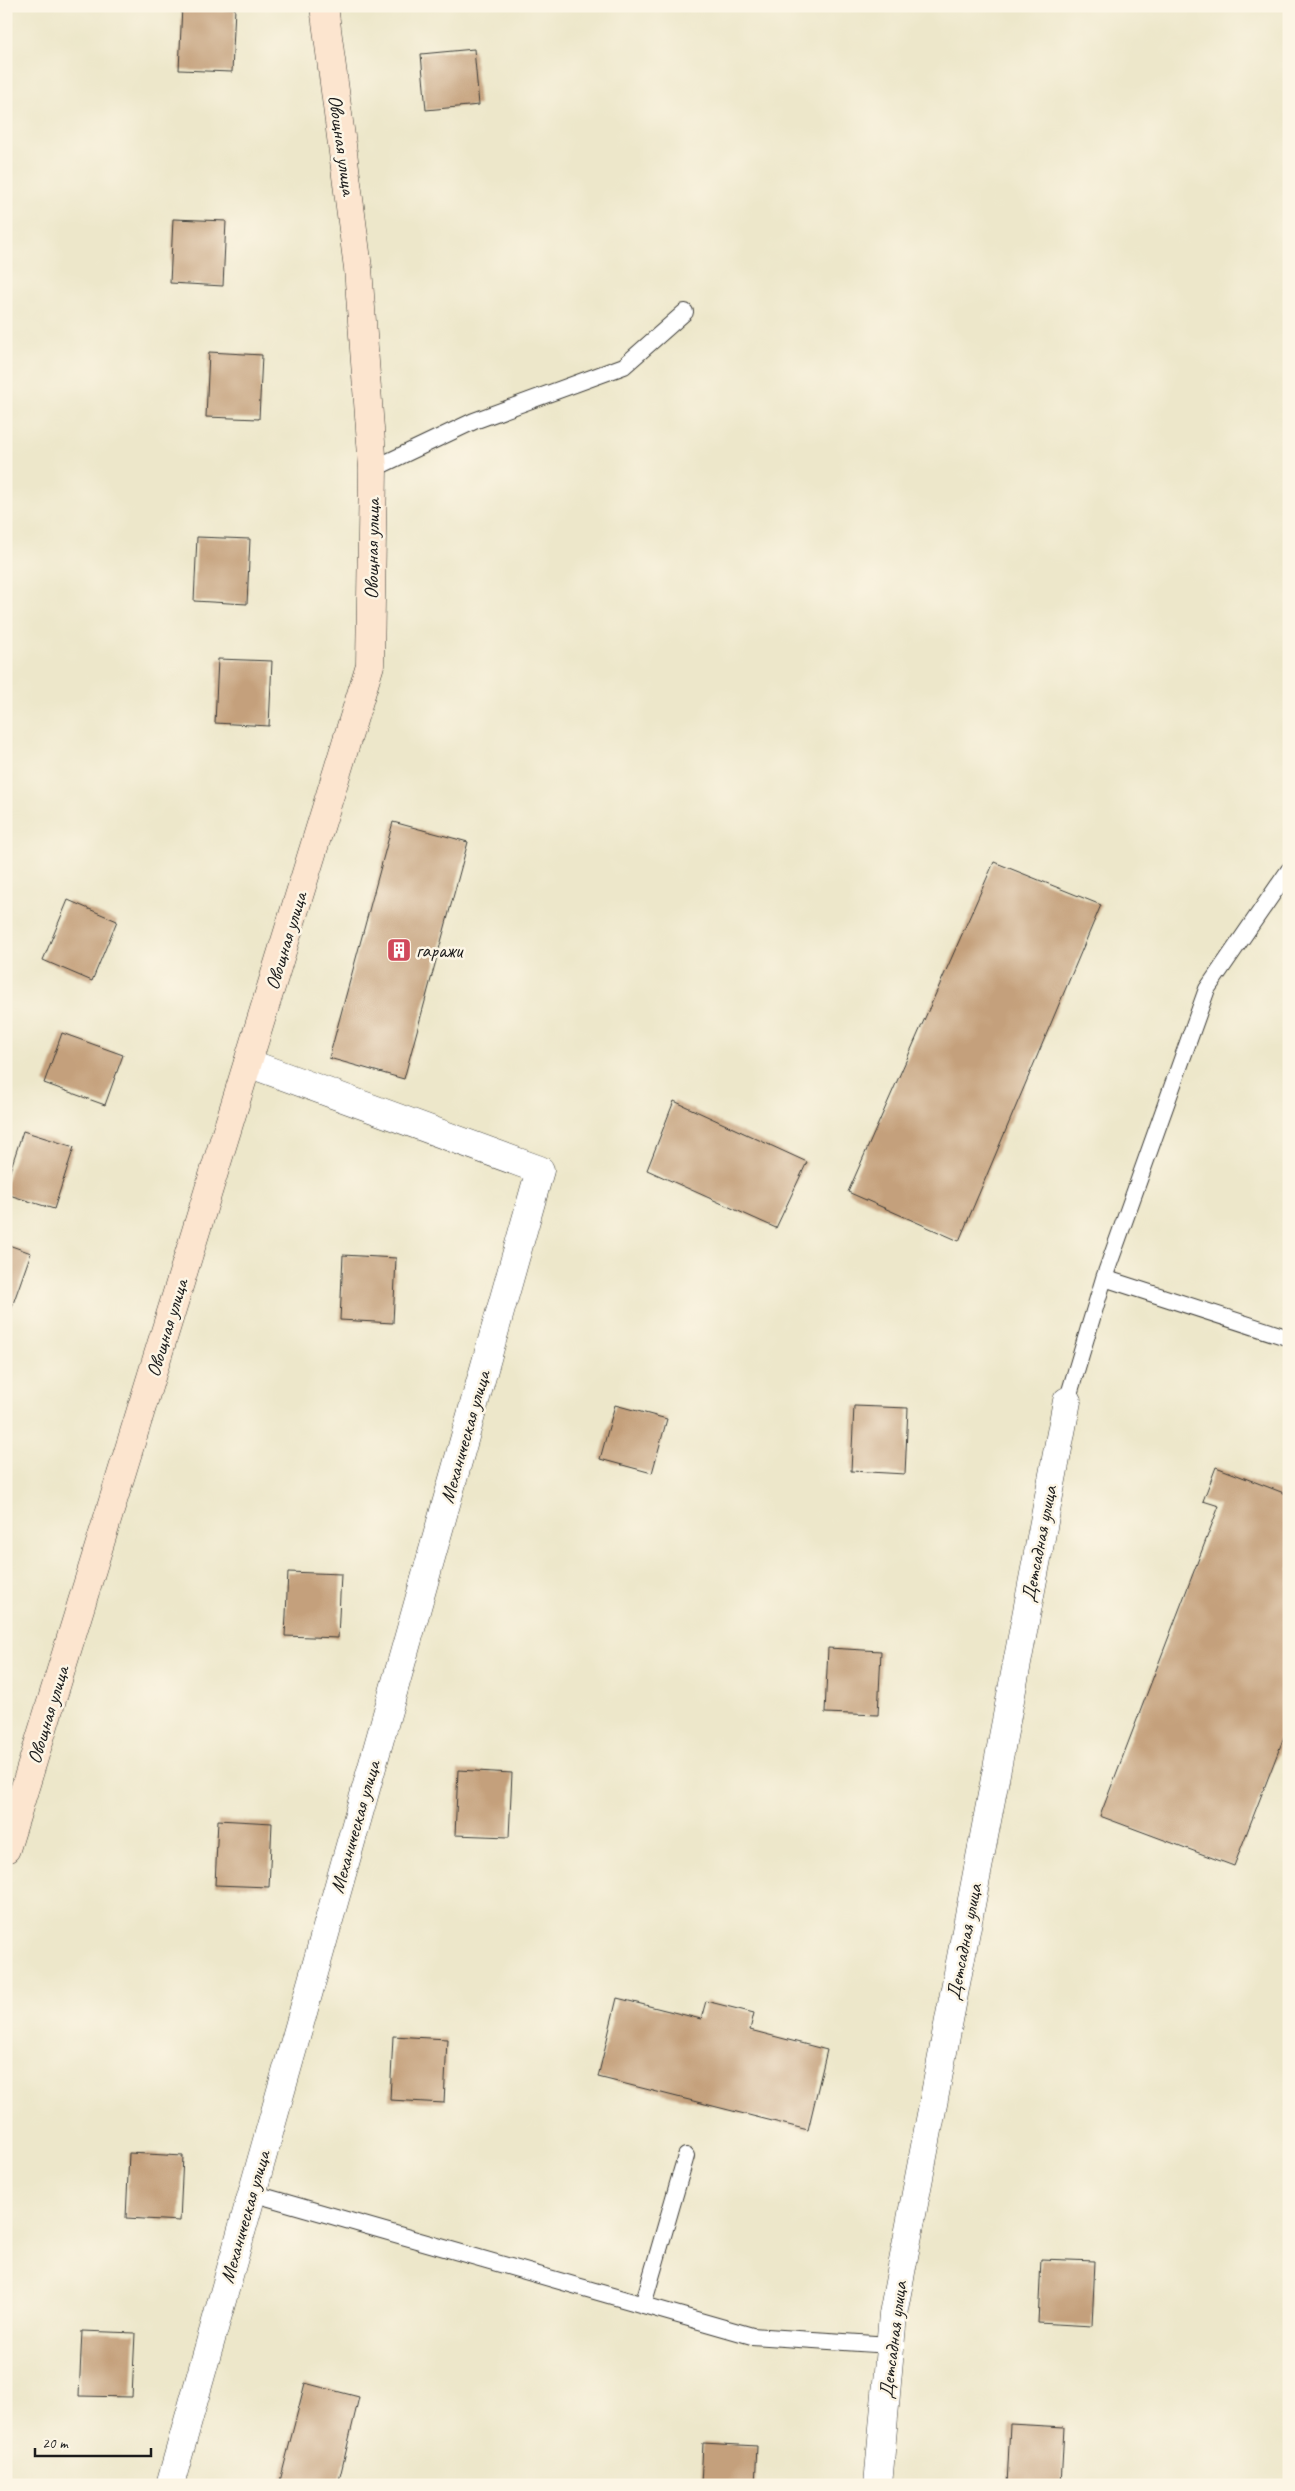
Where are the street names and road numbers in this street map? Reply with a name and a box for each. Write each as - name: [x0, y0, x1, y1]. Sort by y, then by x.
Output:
- street label: Овощная улица: [323, 93, 362, 198]
- street label: Овощная улица: [359, 497, 385, 600]
- street label: Овощная улица: [259, 887, 313, 993]
- street label: Овощная улица: [140, 1274, 194, 1380]
- street label: Механическая улица: [434, 1366, 496, 1506]
- street label: Детсадная улица: [1015, 1483, 1063, 1604]
- street label: Овощная улица: [21, 1661, 75, 1767]
- street label: Механическая улица: [324, 1756, 386, 1896]
- street label: Детсадная улица: [940, 1881, 988, 2002]
- street label: Механическая улица: [214, 2146, 276, 2286]
- street label: Детсадная улица: [873, 2279, 913, 2400]

